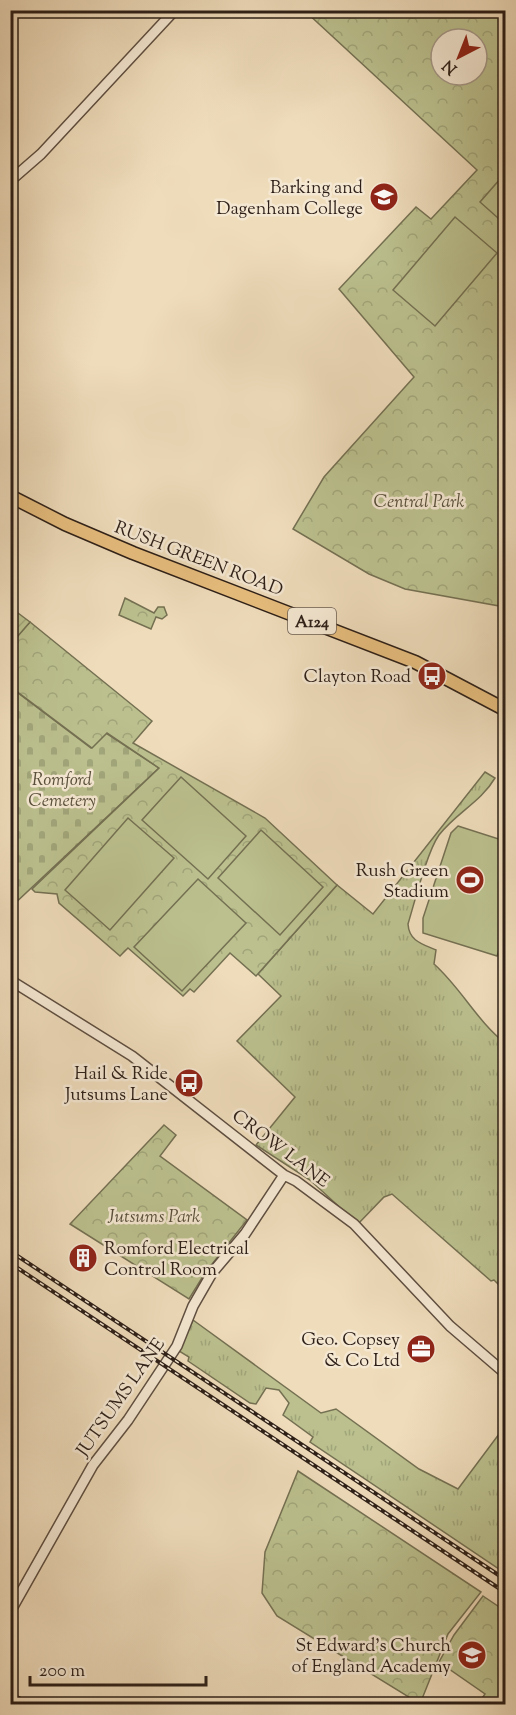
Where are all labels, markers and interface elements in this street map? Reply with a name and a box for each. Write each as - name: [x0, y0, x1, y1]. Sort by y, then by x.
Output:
- north arrow: [429, 27, 489, 87]
- text: N: [438, 53, 463, 79]
- place label: Barking and Dagenham College: [216, 176, 363, 223]
- school or university icon: Barking and Dagenham College: [368, 181, 400, 213]
- park label: Central Park: [374, 490, 464, 516]
- street label: RUSH GREEN ROAD: [110, 516, 286, 604]
- road number: A124: [288, 608, 336, 634]
- bus stop icon: Clayton Road: [416, 660, 448, 692]
- place label: Clayton Road: [304, 665, 411, 691]
- park label: Romford Cemetery: [28, 768, 96, 815]
- place label: Rush Green Stadium: [356, 859, 449, 906]
- sports icon: Rush Green Stadium: [454, 864, 486, 896]
- place label: Hail & Ride Jutsums Lane: [64, 1062, 168, 1109]
- bus stop icon: Hail & Ride Jutsums Lane: [173, 1067, 205, 1099]
- street label: CROW LANE: [225, 1104, 334, 1195]
- park label: Jutsums Park: [107, 1205, 200, 1231]
- place label: Romford Electrical Control Room: [104, 1237, 249, 1284]
- building icon: Romford Electrical Control Room: [67, 1242, 99, 1274]
- place label: Geo. Copsey & Co Ltd: [301, 1328, 400, 1375]
- street label: JUTSUMS LANE: [70, 1333, 172, 1464]
- office icon: Geo. Copsey & Co Ltd: [405, 1333, 437, 1365]
- place label: St Edward's Church of England Academy: [292, 1634, 451, 1681]
- school or university icon: St Edward's Church of England Academy: [456, 1639, 488, 1671]
- scale bar: [30, 1649, 206, 1687]
- text: 200 m: [39, 1659, 85, 1685]

